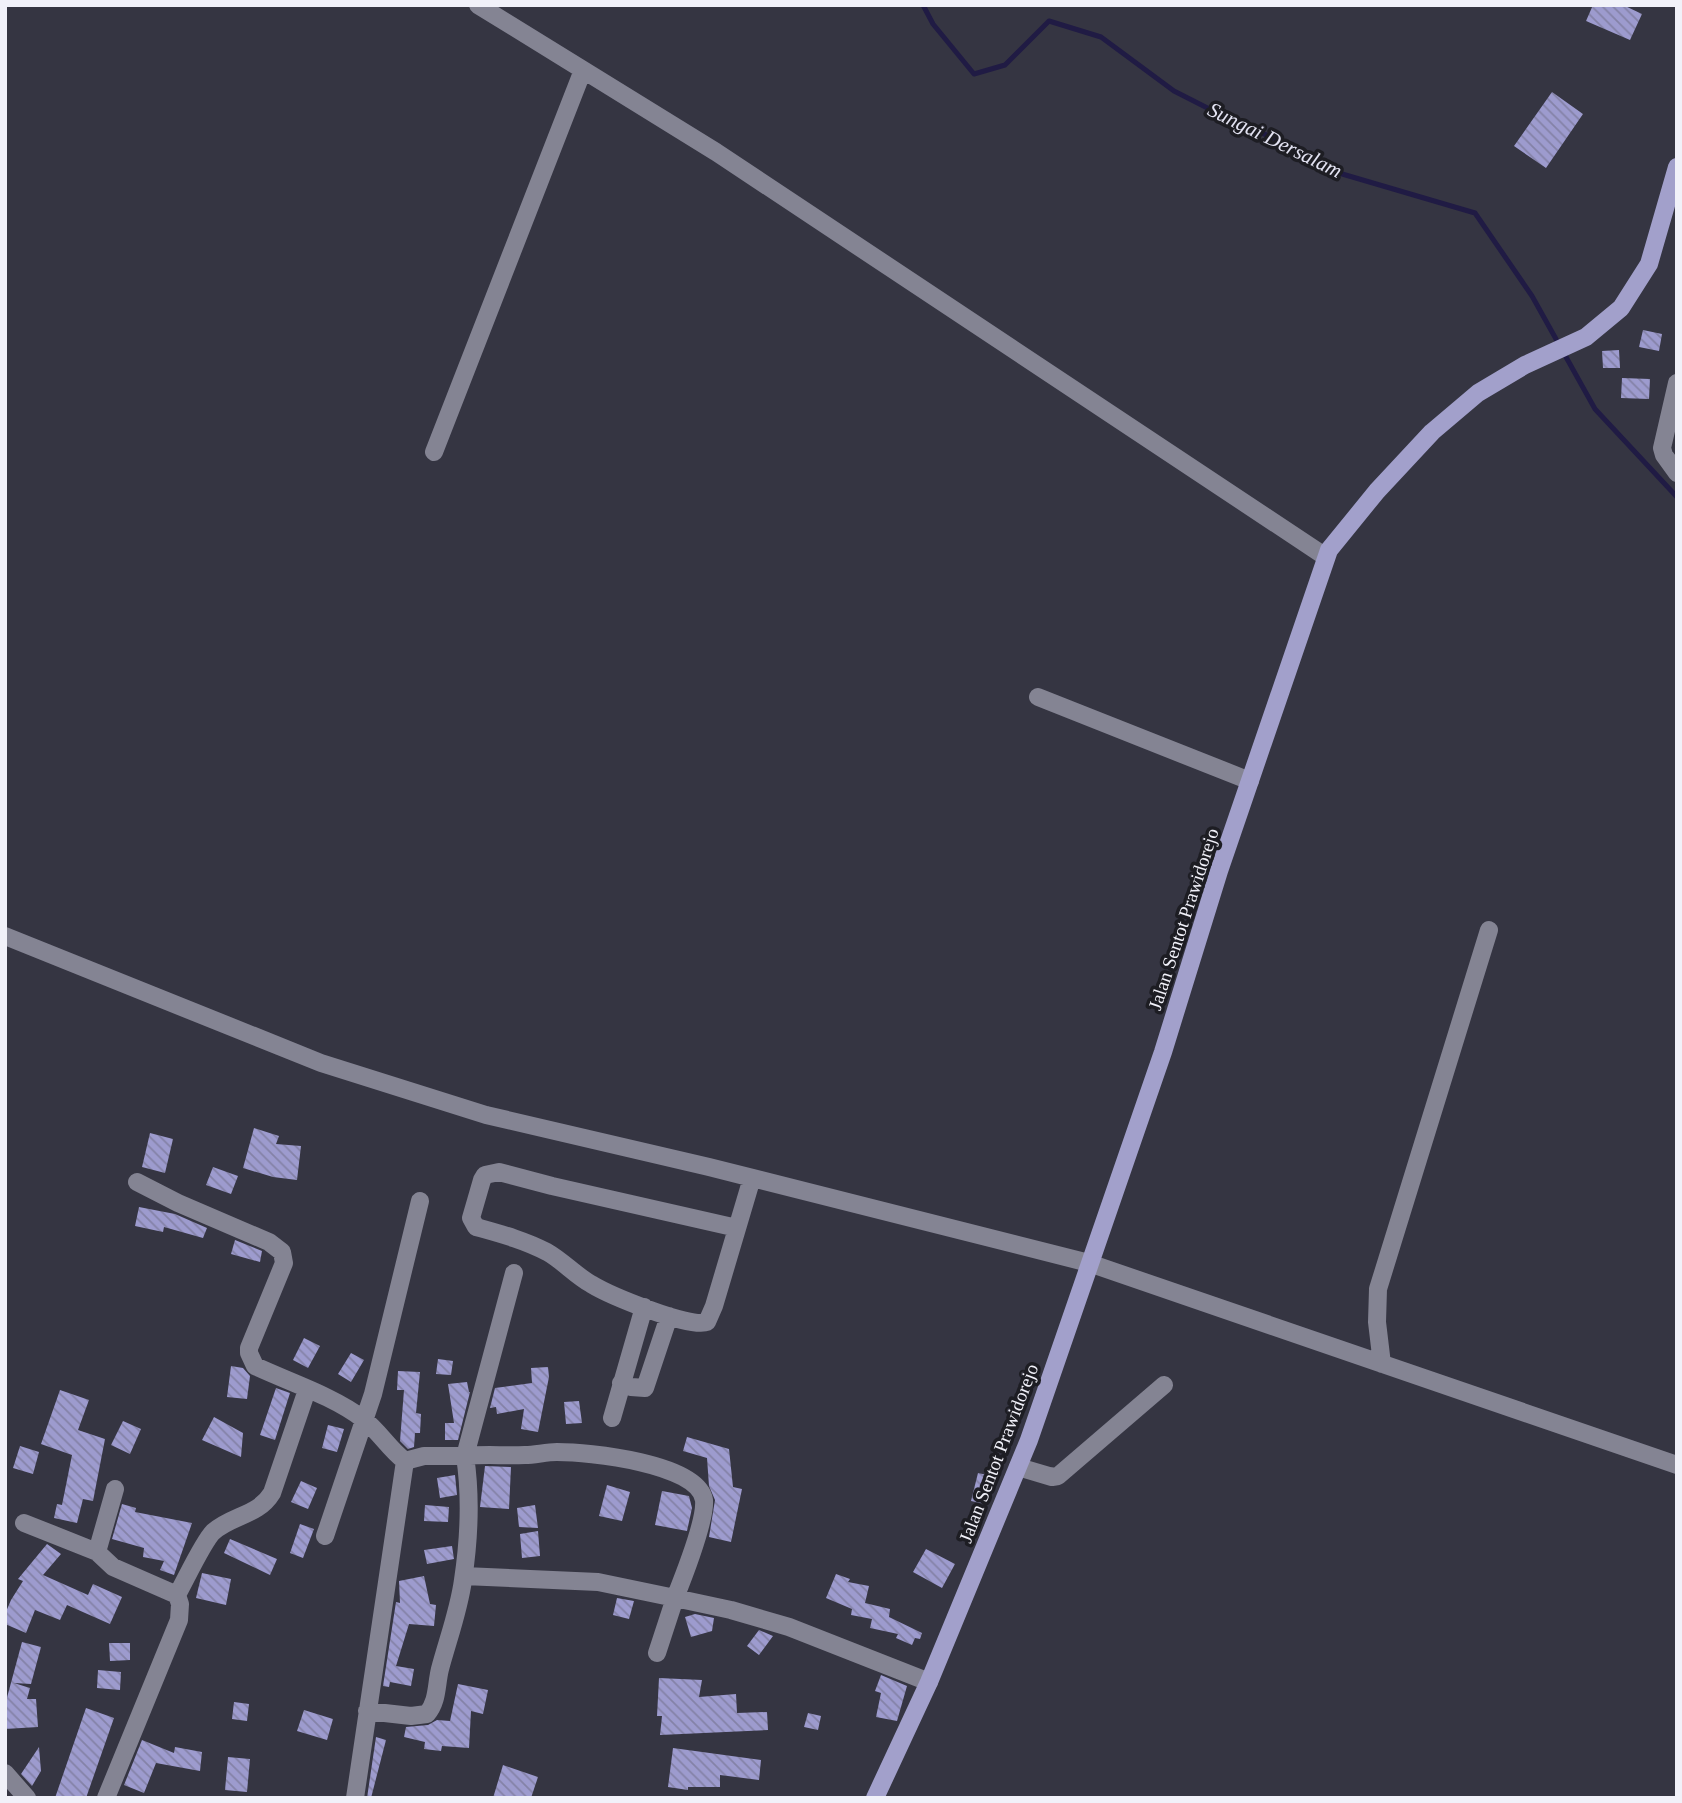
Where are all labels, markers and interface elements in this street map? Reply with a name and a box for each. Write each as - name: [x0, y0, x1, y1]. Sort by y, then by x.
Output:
- water label: Sungai Dersalam: [1204, 97, 1346, 183]
- street label: Jalan Sentot Prawidorejo: [1144, 826, 1223, 1013]
- street label: Jalan Sentot Prawidorejo: [955, 1361, 1042, 1546]

